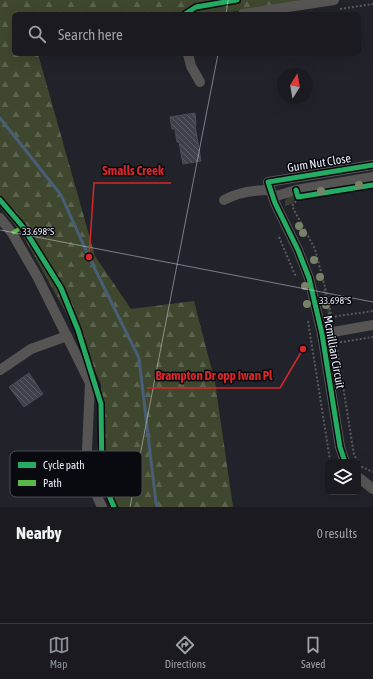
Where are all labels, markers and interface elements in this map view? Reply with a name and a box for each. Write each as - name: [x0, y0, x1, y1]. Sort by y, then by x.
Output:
- search box: [12, 12, 361, 56]
- icon: search: [26, 23, 48, 45]
- text: Search here: [58, 26, 123, 43]
- north arrow: [277, 68, 313, 104]
- street label: Gum Nut Close: [286, 151, 352, 175]
- callout: Smalls Creek: [94, 158, 171, 183]
- text: Smalls Creek: [102, 163, 164, 178]
- text: 33.698°S: [22, 226, 54, 237]
- text: 33.698°S: [319, 295, 351, 306]
- street label: Mcmillian Circuit: [321, 314, 347, 390]
- callout: Brampton Dr opp Iwan Pl: [147, 363, 280, 388]
- text: Brampton Dr opp Iwan Pl: [155, 368, 273, 383]
- legend: [10, 451, 142, 497]
- text: Cycle path: [43, 459, 85, 471]
- map controls: [325, 459, 361, 495]
- button: layers: [325, 459, 361, 495]
- text: Path: [43, 477, 62, 489]
- text: Nearby: [16, 523, 62, 543]
- text: 0 results: [317, 526, 357, 541]
- tab: Map: [48, 634, 70, 670]
- tab: Directions: [165, 634, 206, 670]
- tab: Saved: [301, 634, 325, 670]

